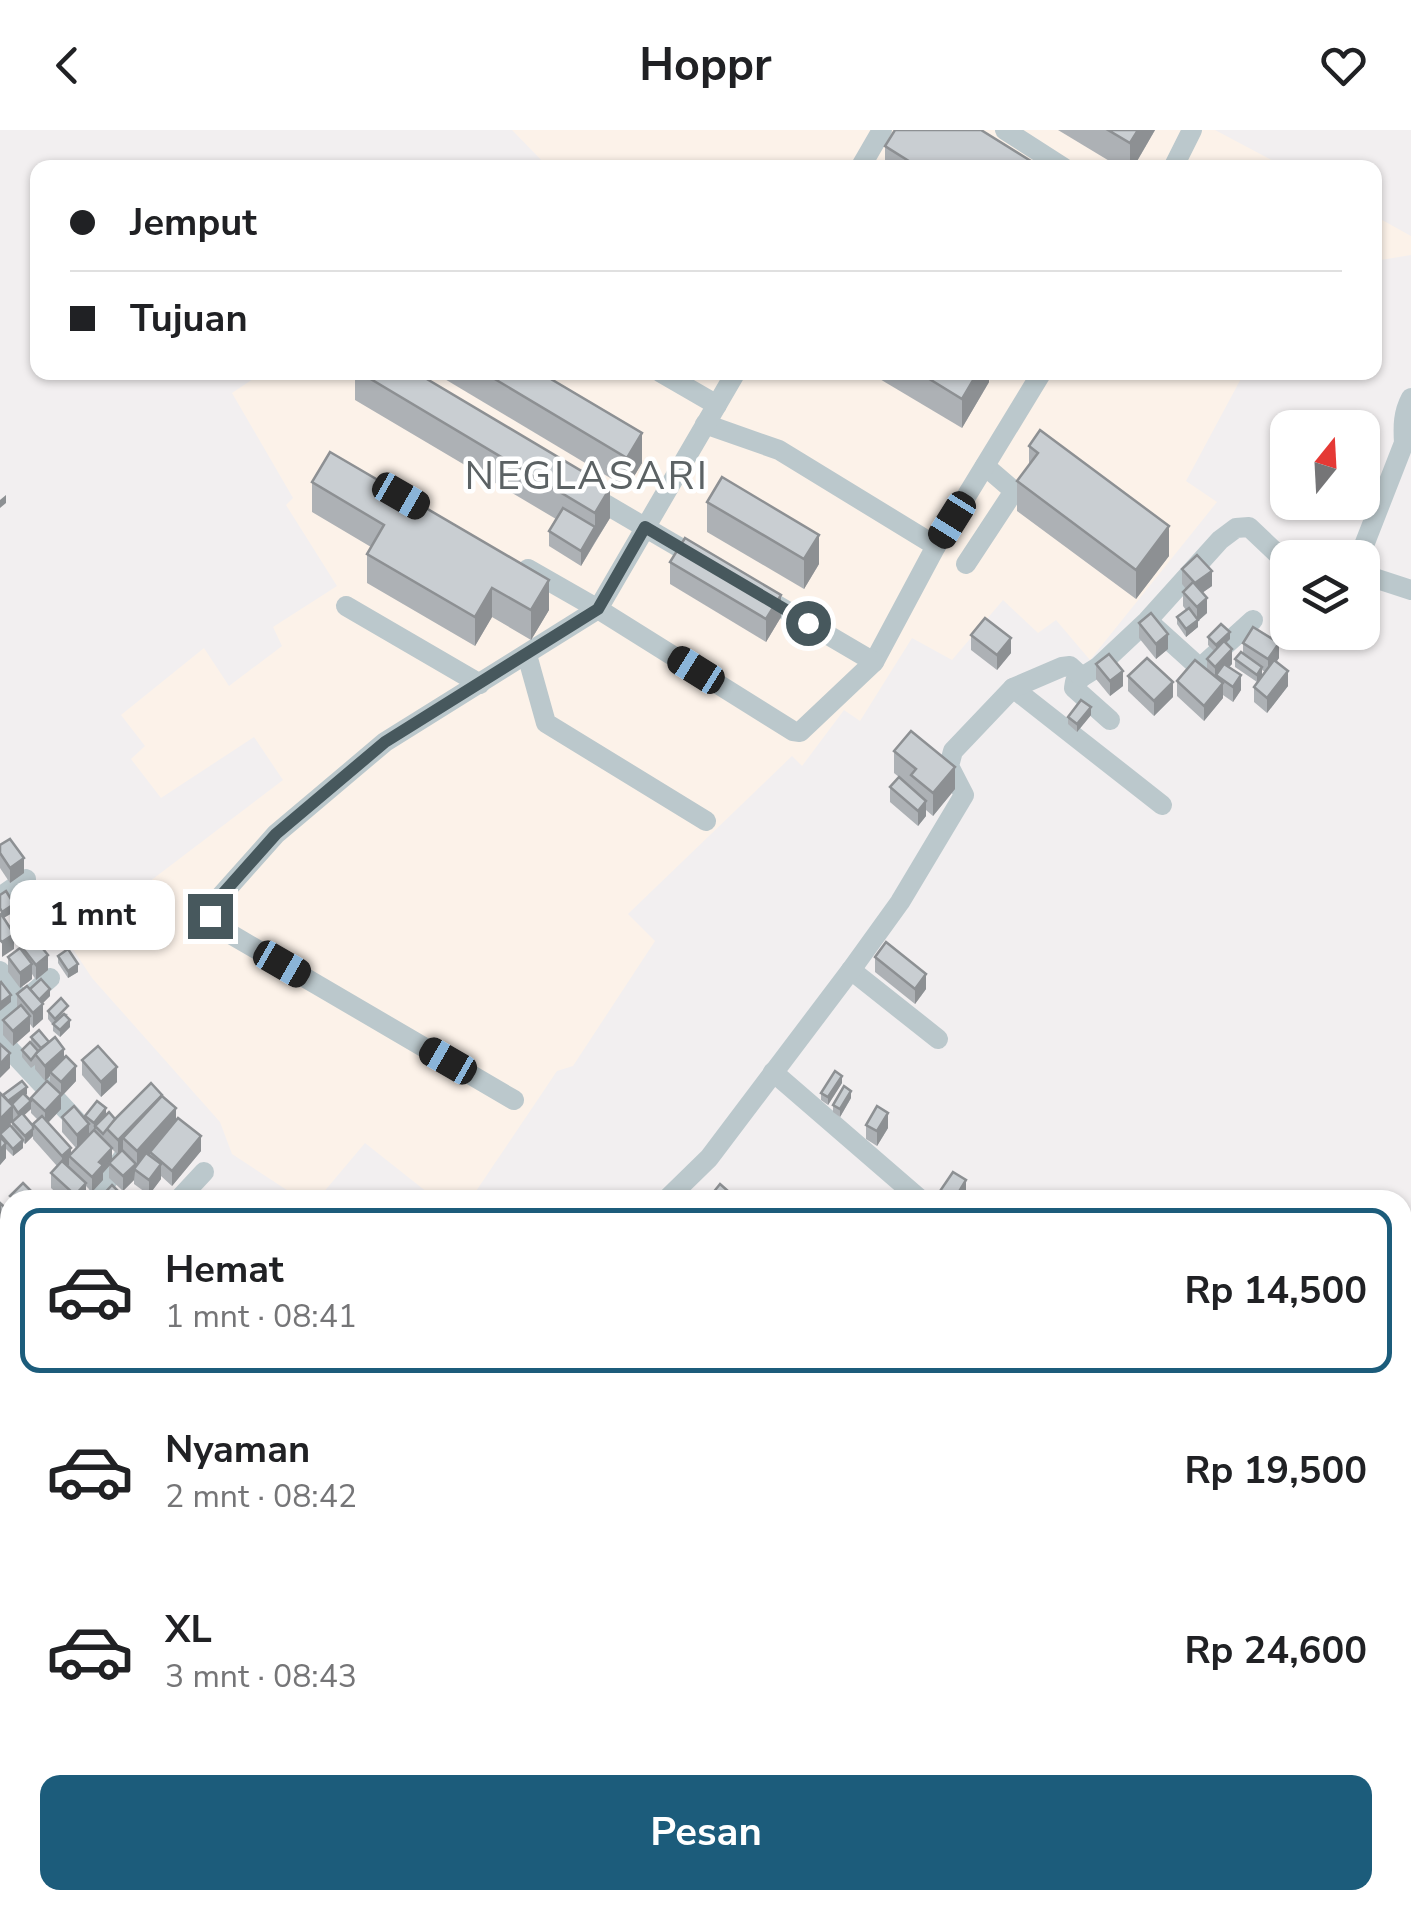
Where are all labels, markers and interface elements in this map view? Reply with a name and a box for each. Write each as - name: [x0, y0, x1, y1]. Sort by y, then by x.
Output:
- text: Hoppr: [639, 35, 772, 96]
- icon: back: [40, 38, 95, 93]
- icon: heart: [1316, 38, 1371, 93]
- text: Jemput: [130, 197, 257, 248]
- text: Tujuan: [130, 293, 248, 344]
- north arrow: [1270, 410, 1380, 520]
- map controls: [1270, 410, 1380, 650]
- district label: NEGLASARI: [465, 449, 709, 503]
- car: [368, 468, 434, 524]
- car: [923, 487, 981, 553]
- button: layers: [1270, 540, 1380, 650]
- route start: [786, 601, 831, 646]
- car: [663, 641, 729, 699]
- callout: 1 mnt: [10, 881, 175, 951]
- text: 1 mnt: [49, 893, 136, 936]
- route end: [188, 894, 233, 939]
- car: [249, 936, 315, 992]
- car: [415, 1033, 481, 1089]
- text: Hemat: [165, 1244, 284, 1295]
- icon: car: [45, 1246, 135, 1336]
- text: Rp 14,500: [1184, 1265, 1367, 1316]
- text: 1 mnt · 08:41: [165, 1295, 357, 1338]
- text: Nyaman: [165, 1424, 310, 1475]
- icon: car: [45, 1426, 135, 1516]
- text: Rp 19,500: [1184, 1445, 1367, 1496]
- text: 2 mnt · 08:42: [165, 1475, 357, 1518]
- text: XL: [165, 1604, 212, 1655]
- icon: car: [45, 1606, 135, 1696]
- text: Rp 24,600: [1184, 1625, 1367, 1676]
- text: 3 mnt · 08:43: [165, 1655, 357, 1698]
- button: Pesan: [40, 1775, 1372, 1890]

